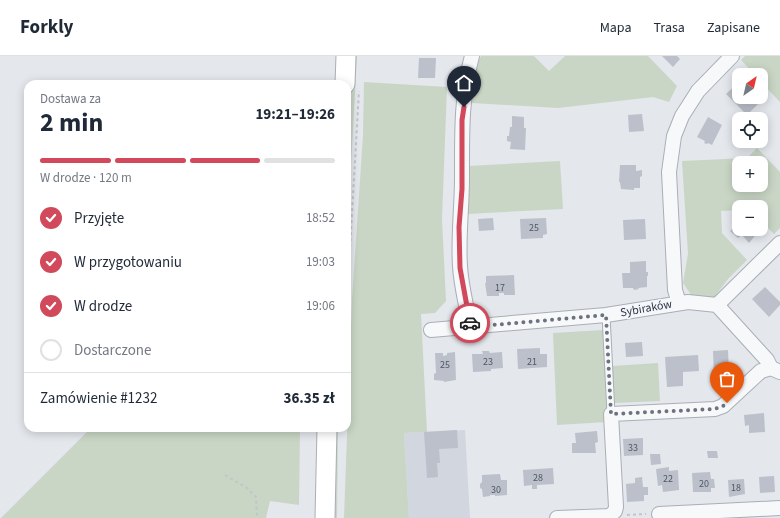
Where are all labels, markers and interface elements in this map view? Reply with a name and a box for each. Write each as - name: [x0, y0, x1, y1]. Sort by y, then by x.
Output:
- text: Forkly: [20, 14, 73, 41]
- text: Mapa: [600, 18, 632, 38]
- text: Trasa: [654, 18, 685, 38]
- text: Zapisane: [707, 18, 760, 38]
- pin: [447, 66, 481, 107]
- north arrow: [732, 68, 768, 104]
- map controls: [732, 68, 768, 236]
- icon: home: [453, 72, 475, 94]
- text: Dostawa za: [40, 90, 101, 108]
- text: 2 min: [40, 104, 103, 141]
- text: 19:21–19:26: [255, 104, 335, 125]
- button: locate: [732, 112, 768, 148]
- button: +: [732, 156, 768, 192]
- text: W drodze · 120 m: [40, 169, 132, 187]
- button: −: [732, 200, 768, 236]
- icon: check: [40, 207, 62, 229]
- text: Przyjęte: [74, 208, 124, 229]
- text: 18:52: [306, 209, 335, 227]
- house number: 25: [529, 221, 539, 235]
- icon: check: [40, 251, 62, 273]
- text: W przygotowaniu: [74, 252, 182, 273]
- text: 19:03: [306, 253, 335, 271]
- house number: 17: [495, 281, 505, 295]
- icon: check: [40, 295, 62, 317]
- text: W drodze: [74, 296, 132, 317]
- street label: Sybiraków: [619, 296, 674, 321]
- text: 19:06: [306, 297, 335, 315]
- courier: [450, 303, 490, 343]
- icon: car: [459, 312, 481, 334]
- text: Dostarczone: [74, 340, 152, 361]
- house number: 23: [483, 355, 493, 369]
- house number: 21: [527, 355, 537, 369]
- house number: 25: [440, 358, 450, 372]
- pin: [710, 362, 744, 403]
- icon: bag: [716, 368, 738, 390]
- text: Zamówienie #1232: [40, 388, 157, 409]
- text: 36.35 zł: [284, 388, 335, 409]
- house number: 33: [628, 441, 638, 455]
- house number: 28: [533, 471, 543, 485]
- house number: 22: [663, 472, 673, 486]
- house number: 20: [699, 477, 709, 491]
- house number: 18: [731, 481, 741, 495]
- house number: 30: [491, 483, 501, 497]

